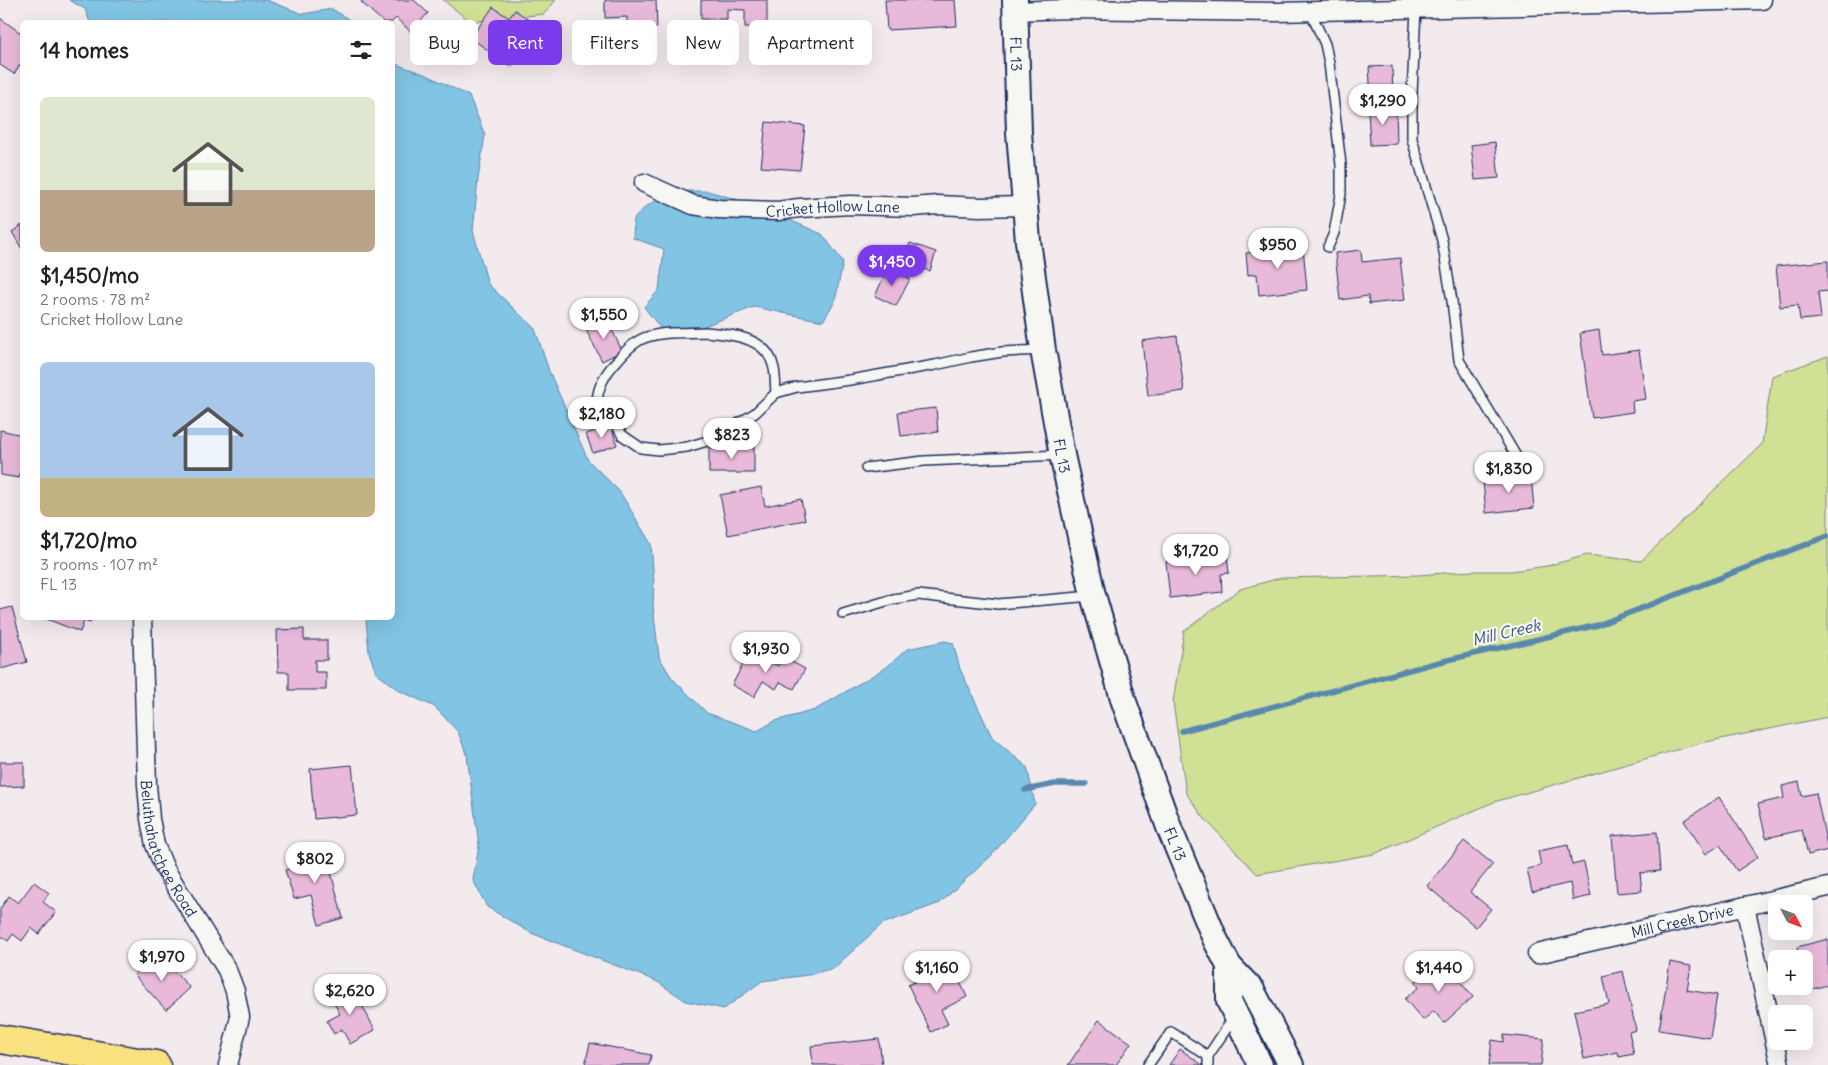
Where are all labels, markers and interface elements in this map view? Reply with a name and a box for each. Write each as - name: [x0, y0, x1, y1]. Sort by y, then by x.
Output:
- chip: Buy: [410, 20, 478, 65]
- chip: Rent: [488, 20, 562, 65]
- chip: Filters: [572, 20, 657, 65]
- chip: New: [667, 20, 739, 65]
- chip: Apartment: [749, 20, 872, 65]
- icon: filters: [347, 36, 375, 64]
- street label: FL 13: [1007, 36, 1027, 72]
- text: 14 homes: [40, 37, 129, 64]
- pin: $1,290: [1342, 84, 1424, 126]
- text: $1,290: [1360, 90, 1406, 110]
- icon: home: [163, 129, 253, 219]
- street label: Cricket Hollow Lane: [765, 195, 900, 221]
- pin: $950: [1248, 228, 1308, 270]
- text: $950: [1259, 234, 1297, 254]
- pin: $1,450: [851, 244, 933, 287]
- text: $1,450: [869, 251, 915, 271]
- text: $1,450/mo: [40, 262, 139, 289]
- text: 2 rooms · 78 m²: [40, 289, 150, 309]
- pin: $1,550: [563, 298, 645, 340]
- text: $1,550: [580, 304, 628, 324]
- text: Cricket Hollow Lane: [40, 309, 183, 329]
- icon: home: [163, 394, 253, 484]
- pin: $2,180: [561, 396, 643, 439]
- text: $2,180: [579, 403, 625, 423]
- pin: $823: [702, 418, 762, 460]
- text: $823: [714, 424, 750, 444]
- street label: FL 13: [1050, 437, 1075, 475]
- pin: $1,830: [1468, 452, 1550, 494]
- text: $1,830: [1485, 458, 1533, 478]
- text: $1,720/mo: [40, 527, 137, 554]
- pin: $1,720: [1155, 534, 1237, 576]
- text: $1,720: [1173, 540, 1219, 560]
- text: 3 rooms · 107 m²: [40, 554, 158, 574]
- text: FL 13: [40, 574, 77, 594]
- water label: Mill Creek: [1470, 614, 1544, 650]
- pin: $1,930: [725, 632, 807, 674]
- text: $1,930: [742, 638, 790, 658]
- street label: Beluthahatchee Road: [137, 780, 202, 920]
- street label: FL 13: [1160, 824, 1191, 864]
- pin: $802: [285, 842, 345, 884]
- text: $802: [296, 848, 334, 868]
- north arrow: [1768, 895, 1812, 940]
- map controls: [1768, 895, 1813, 1050]
- street label: Mill Creek Drive: [1629, 900, 1735, 942]
- pin: $1,970: [121, 940, 203, 982]
- text: $1,970: [139, 946, 185, 966]
- pin: $1,160: [896, 950, 978, 993]
- pin: $1,440: [1398, 950, 1480, 993]
- button: +: [1768, 950, 1813, 995]
- text: $1,160: [915, 957, 959, 977]
- text: $1,440: [1415, 957, 1463, 977]
- pin: $2,620: [309, 974, 391, 1016]
- text: $2,620: [325, 980, 375, 1000]
- button: −: [1768, 1005, 1813, 1050]

